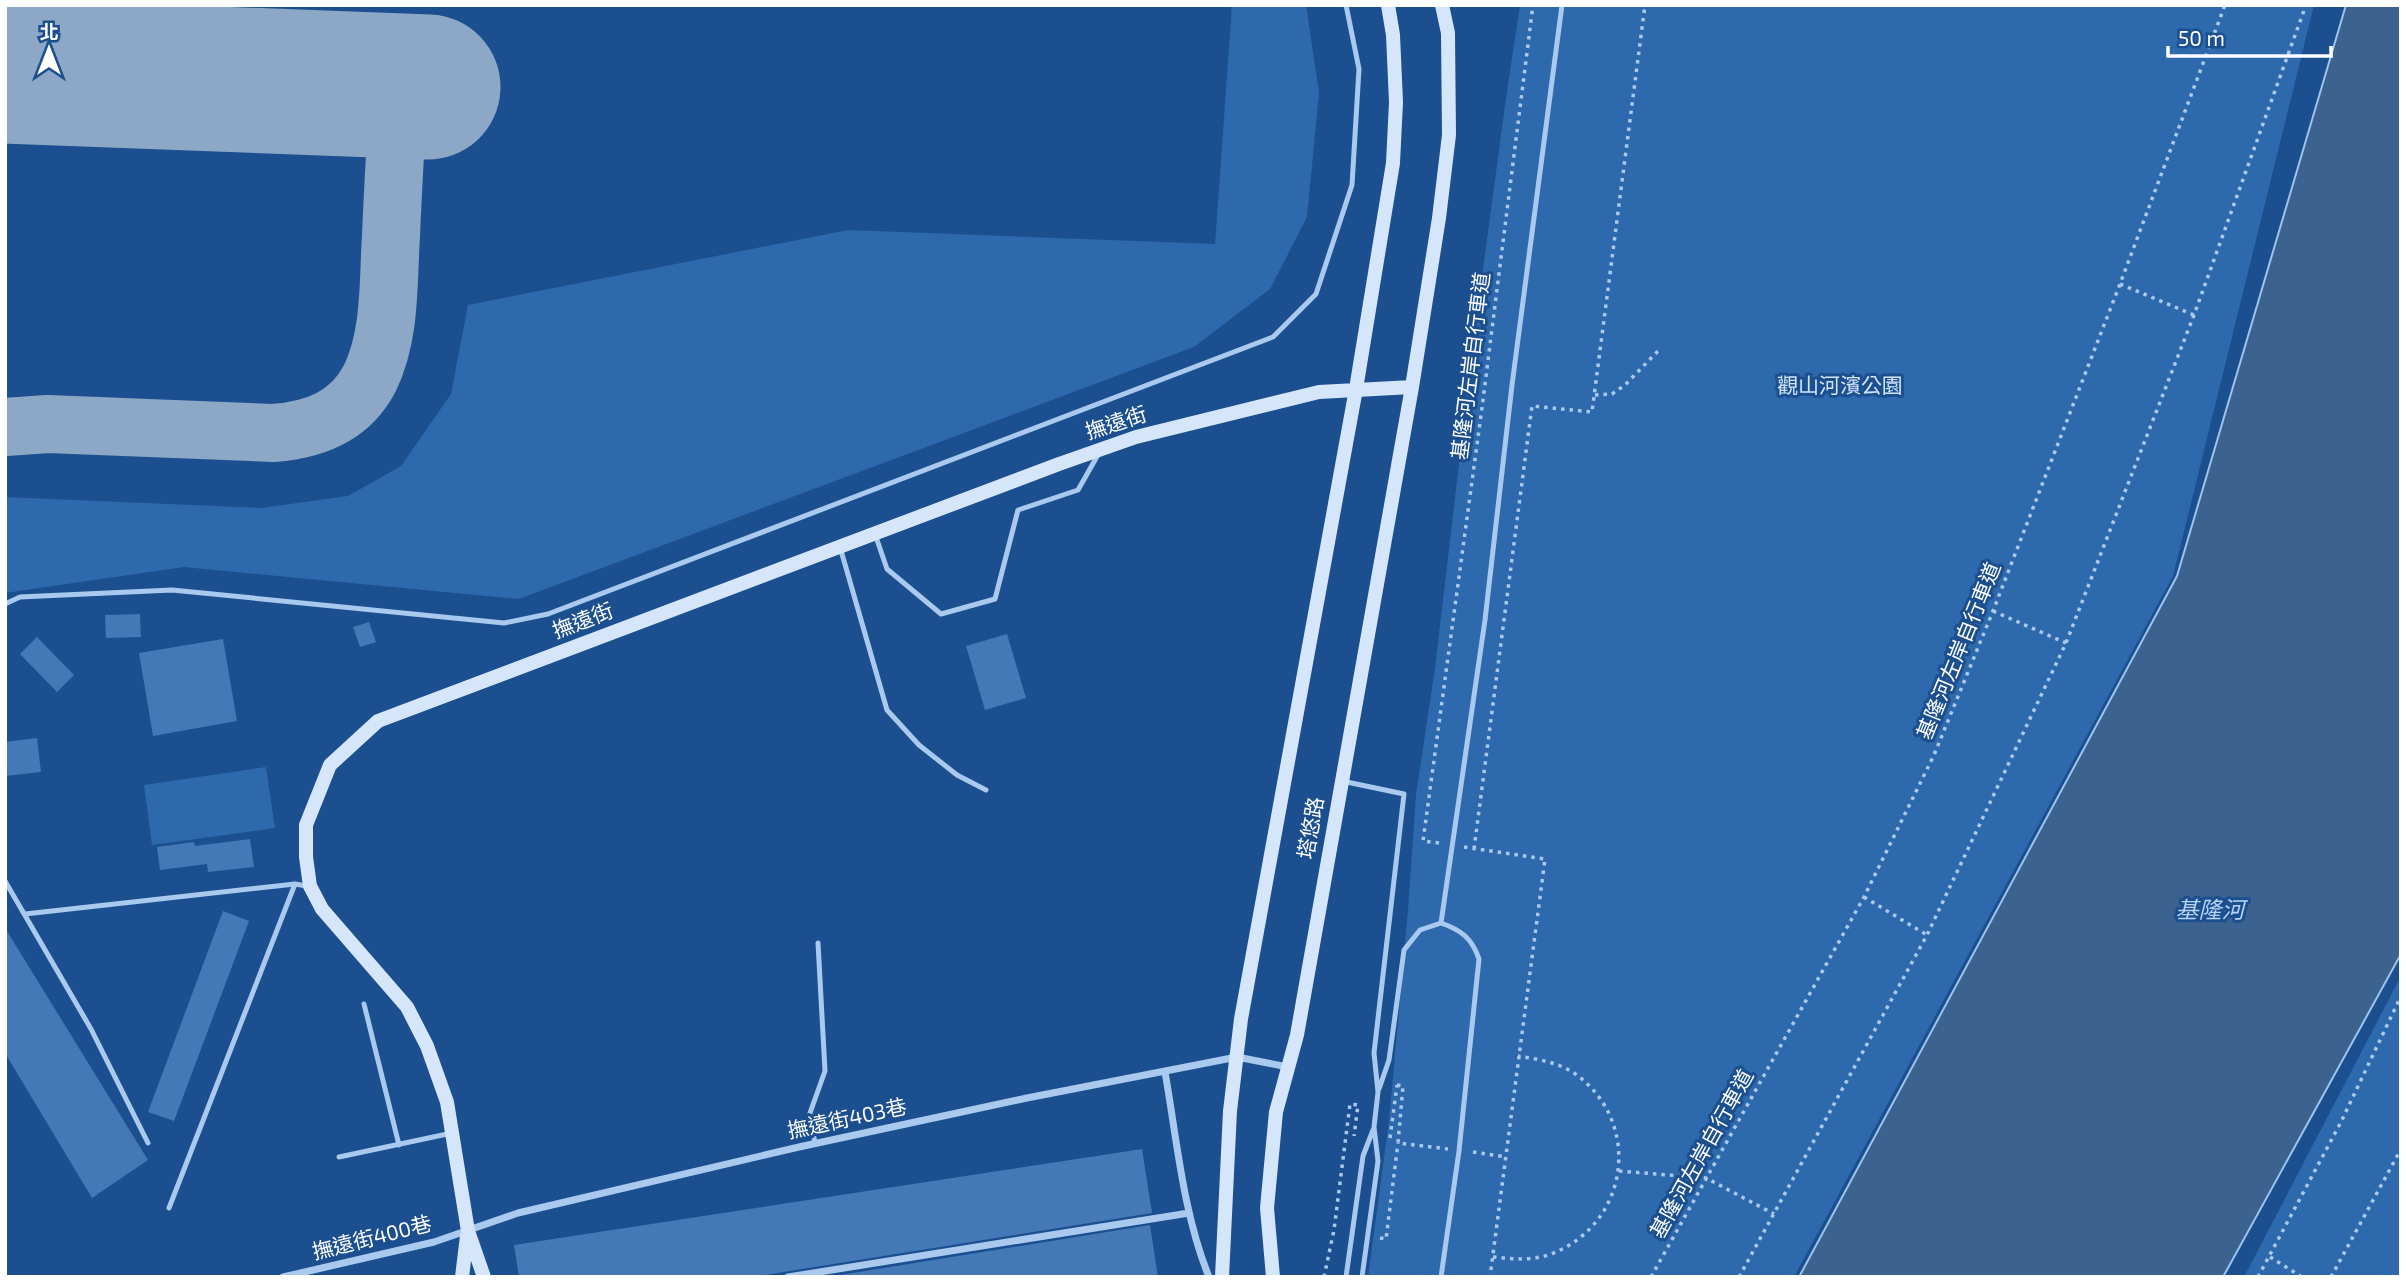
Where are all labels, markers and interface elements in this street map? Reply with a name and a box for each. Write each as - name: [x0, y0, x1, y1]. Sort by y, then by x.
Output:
- north arrow: [14, 14, 84, 84]
- scale bar: [2168, 14, 2331, 58]
- text: 北: [39, 20, 59, 43]
- text: 50 m: [2178, 25, 2225, 50]
- street label: 基隆河左岸自行車道: [1446, 270, 1493, 461]
- park label: 觀山河濱公園: [1777, 372, 1903, 397]
- street label: 撫遠街: [1082, 400, 1149, 443]
- street label: 基隆河左岸自行車道: [1911, 558, 2005, 743]
- street label: 撫遠街: [549, 597, 616, 643]
- street label: 塔悠路: [1292, 795, 1327, 861]
- water label: 基隆河: [2176, 895, 2249, 923]
- street label: 基隆河左岸自行車道: [1644, 1065, 1757, 1242]
- street label: 撫遠街403巷: [785, 1093, 909, 1142]
- street label: 撫遠街400巷: [309, 1210, 434, 1263]

